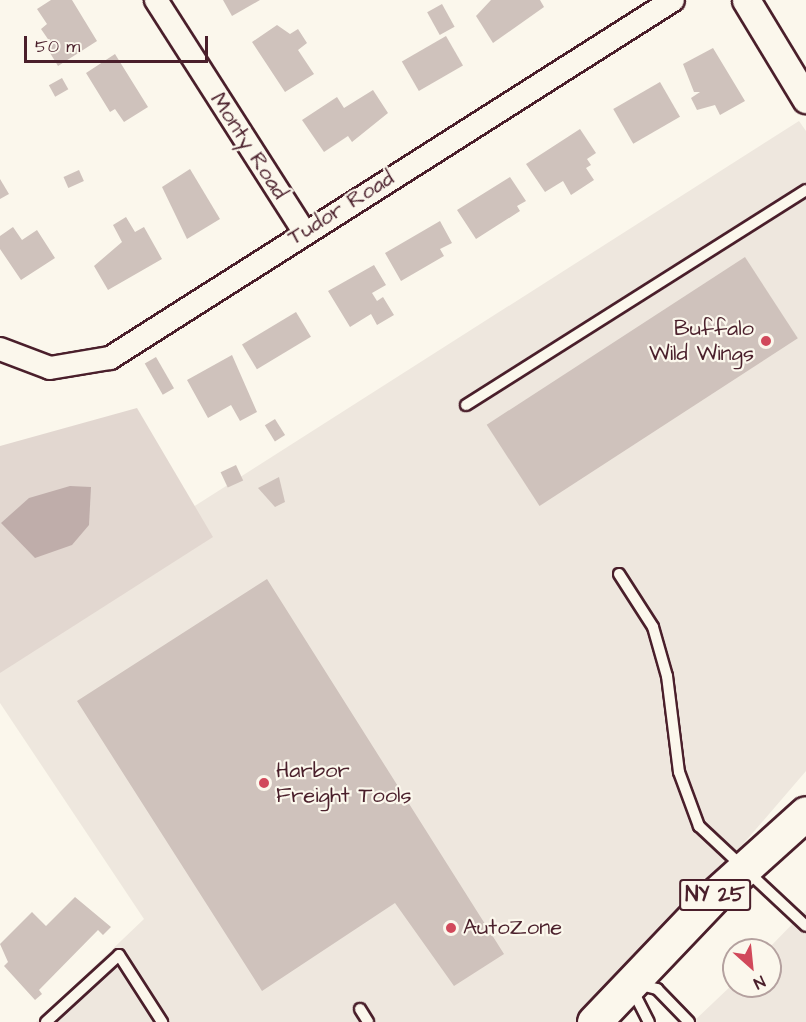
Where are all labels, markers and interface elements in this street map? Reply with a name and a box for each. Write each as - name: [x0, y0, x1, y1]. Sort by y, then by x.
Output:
- scale bar: [27, 24, 212, 62]
- text: 50 m: [35, 34, 80, 59]
- street label: Monty Road: [205, 88, 293, 204]
- street label: Tudor Road: [283, 165, 399, 251]
- place label: Buffalo Wild Wings: [649, 315, 754, 366]
- marker: Buffalo Wild Wings: [759, 334, 773, 348]
- place label: Harbor Freight Tools: [276, 757, 412, 808]
- marker: Harbor Freight Tools: [257, 776, 271, 790]
- road number: NY 25: [679, 877, 751, 913]
- place label: AutoZone: [463, 915, 562, 941]
- marker: AutoZone: [444, 921, 458, 935]
- north arrow: [722, 938, 782, 998]
- text: N: [750, 970, 769, 994]

